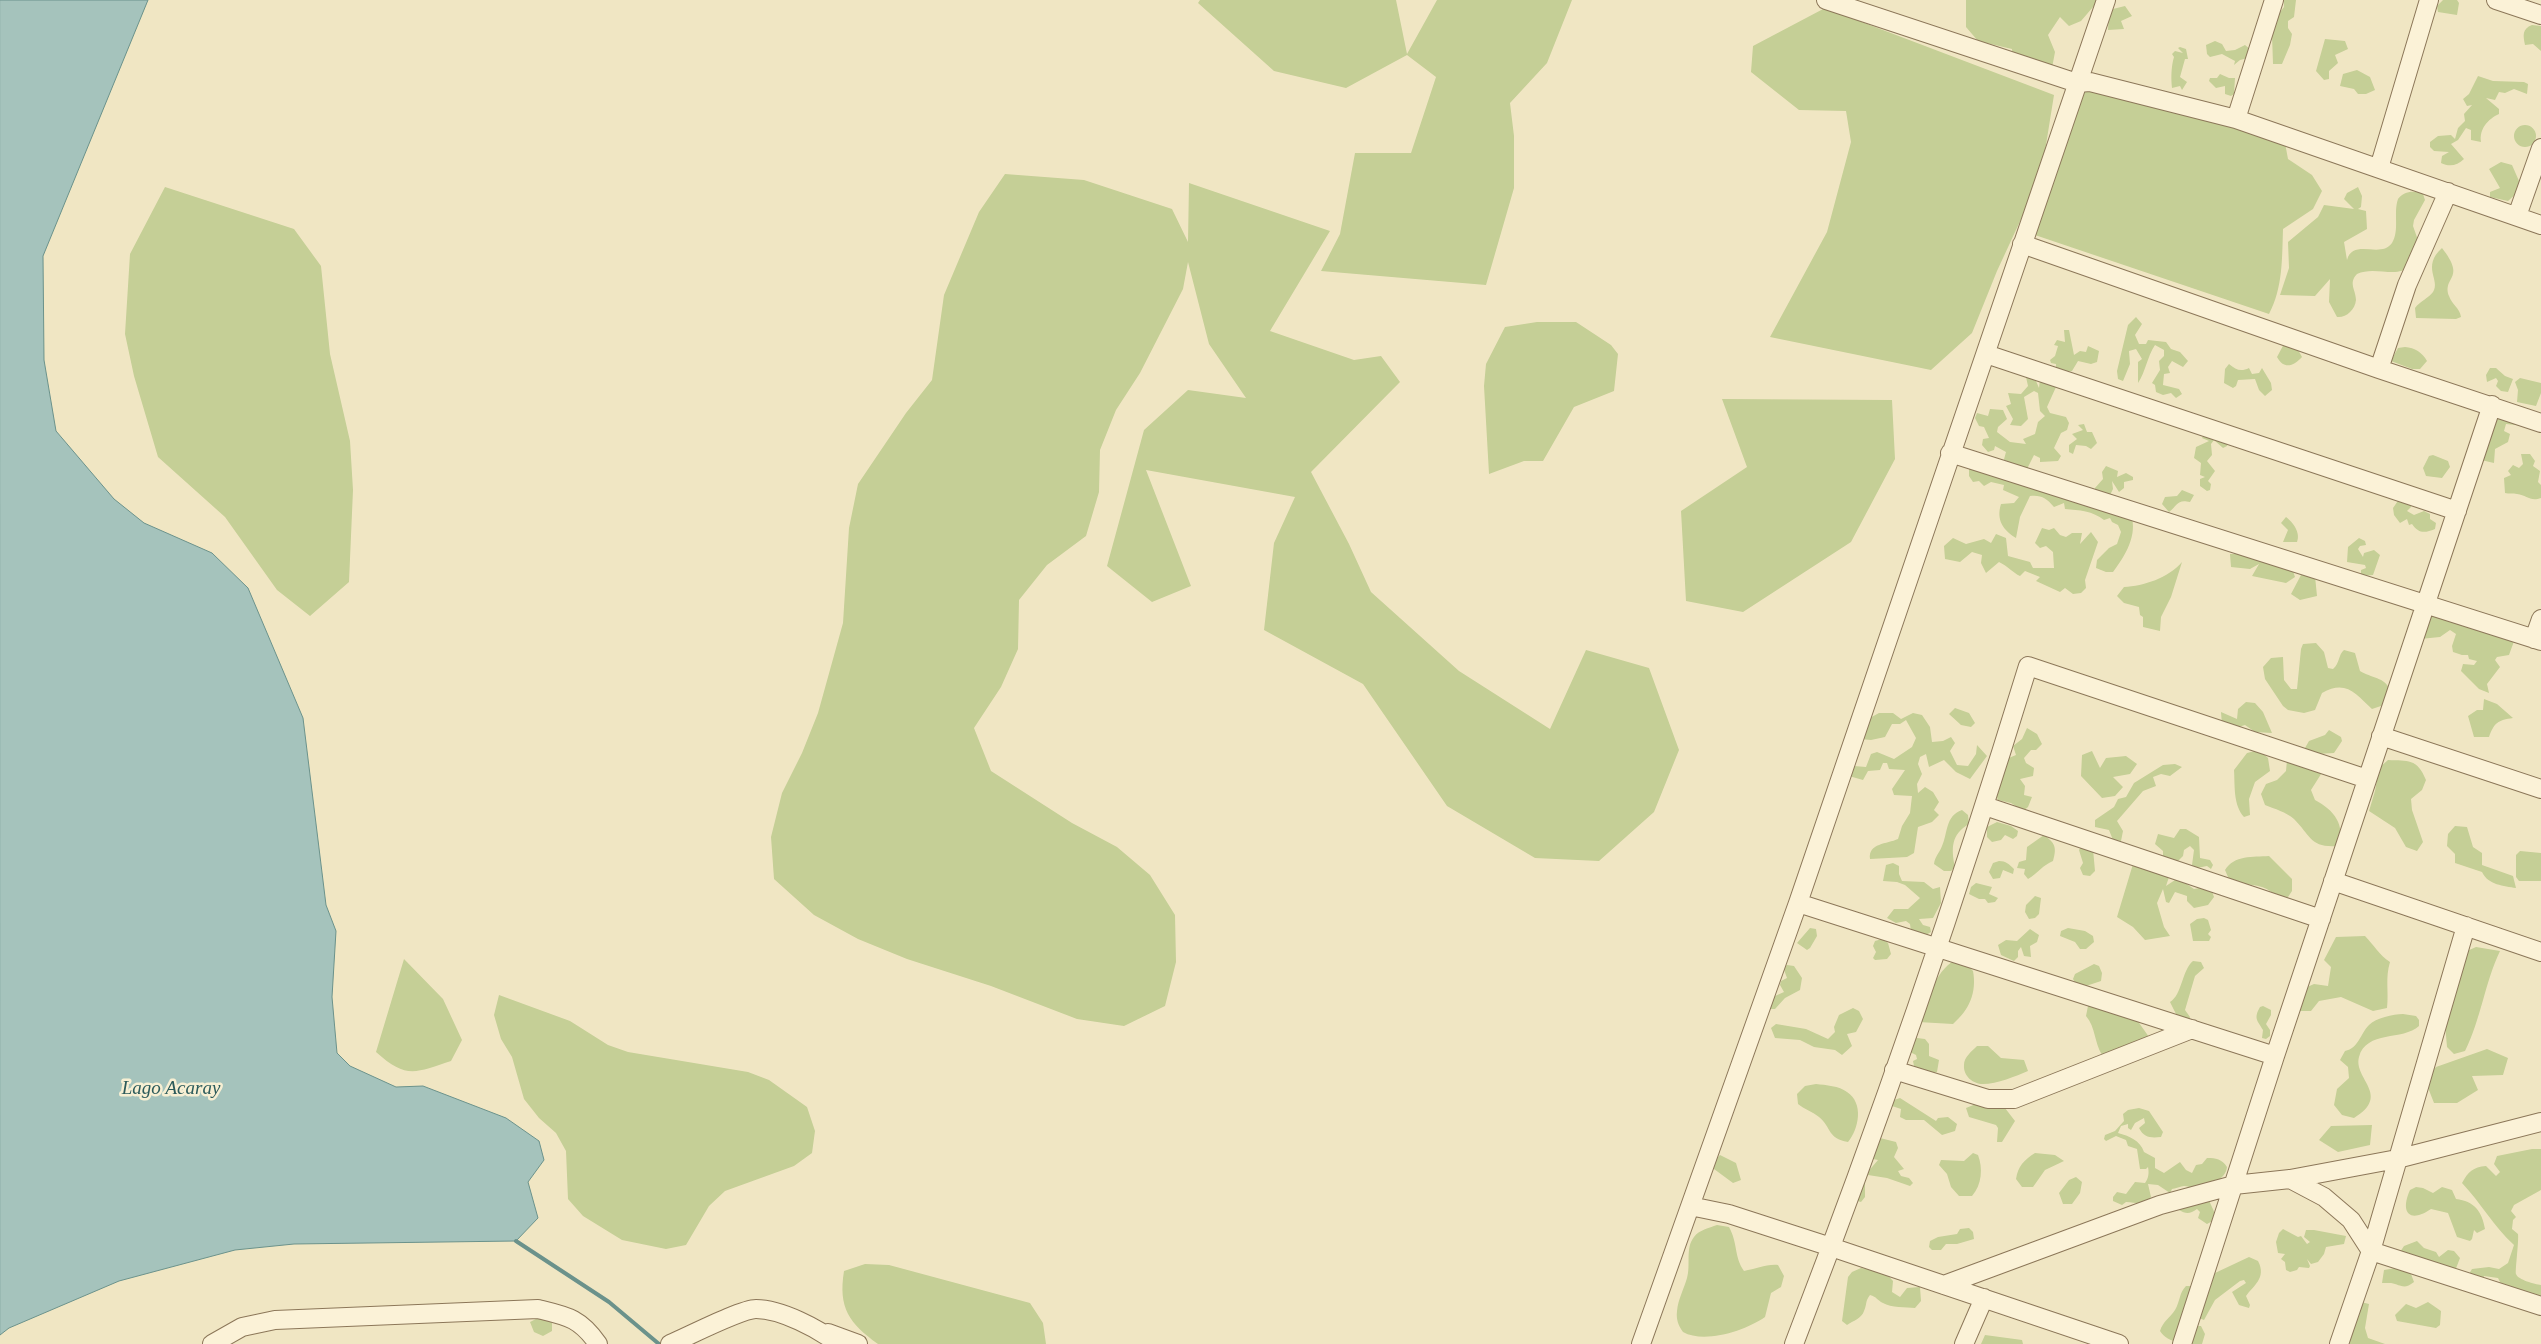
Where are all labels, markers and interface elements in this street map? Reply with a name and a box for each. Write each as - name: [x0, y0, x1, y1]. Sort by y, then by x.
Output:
- water label: Lago Acaray: [122, 1078, 220, 1100]

